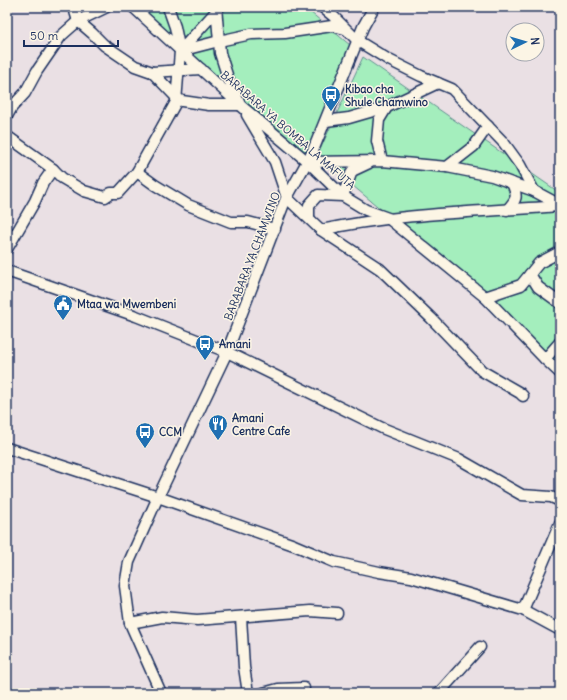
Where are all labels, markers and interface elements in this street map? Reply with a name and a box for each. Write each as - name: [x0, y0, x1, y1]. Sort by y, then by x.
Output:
- scale bar: [24, 22, 118, 48]
- north arrow: [505, 22, 545, 62]
- text: 50 m: [30, 28, 59, 43]
- text: N: [528, 37, 542, 46]
- street label: BARABARA YA BOMBA LA MAFUTA: [218, 68, 358, 192]
- place label: Kibao cha Shule Chamwino: [345, 82, 428, 109]
- bus stop icon: Kibao cha Shule Chamwino: [320, 84, 342, 112]
- street label: BARABARA YA CHAMWINO: [221, 190, 283, 322]
- public building icon: Mtaa wa Mwembeni: [52, 293, 74, 321]
- place label: Mtaa wa Mwembeni: [77, 297, 176, 311]
- bus stop icon: Amani: [194, 333, 216, 361]
- place label: Amani: [219, 337, 251, 351]
- place label: Amani Centre Cafe: [232, 411, 290, 438]
- restaurant icon: Amani Centre Cafe: [207, 413, 229, 441]
- bus stop icon: CCM: [134, 421, 156, 449]
- place label: CCM: [159, 425, 182, 439]

